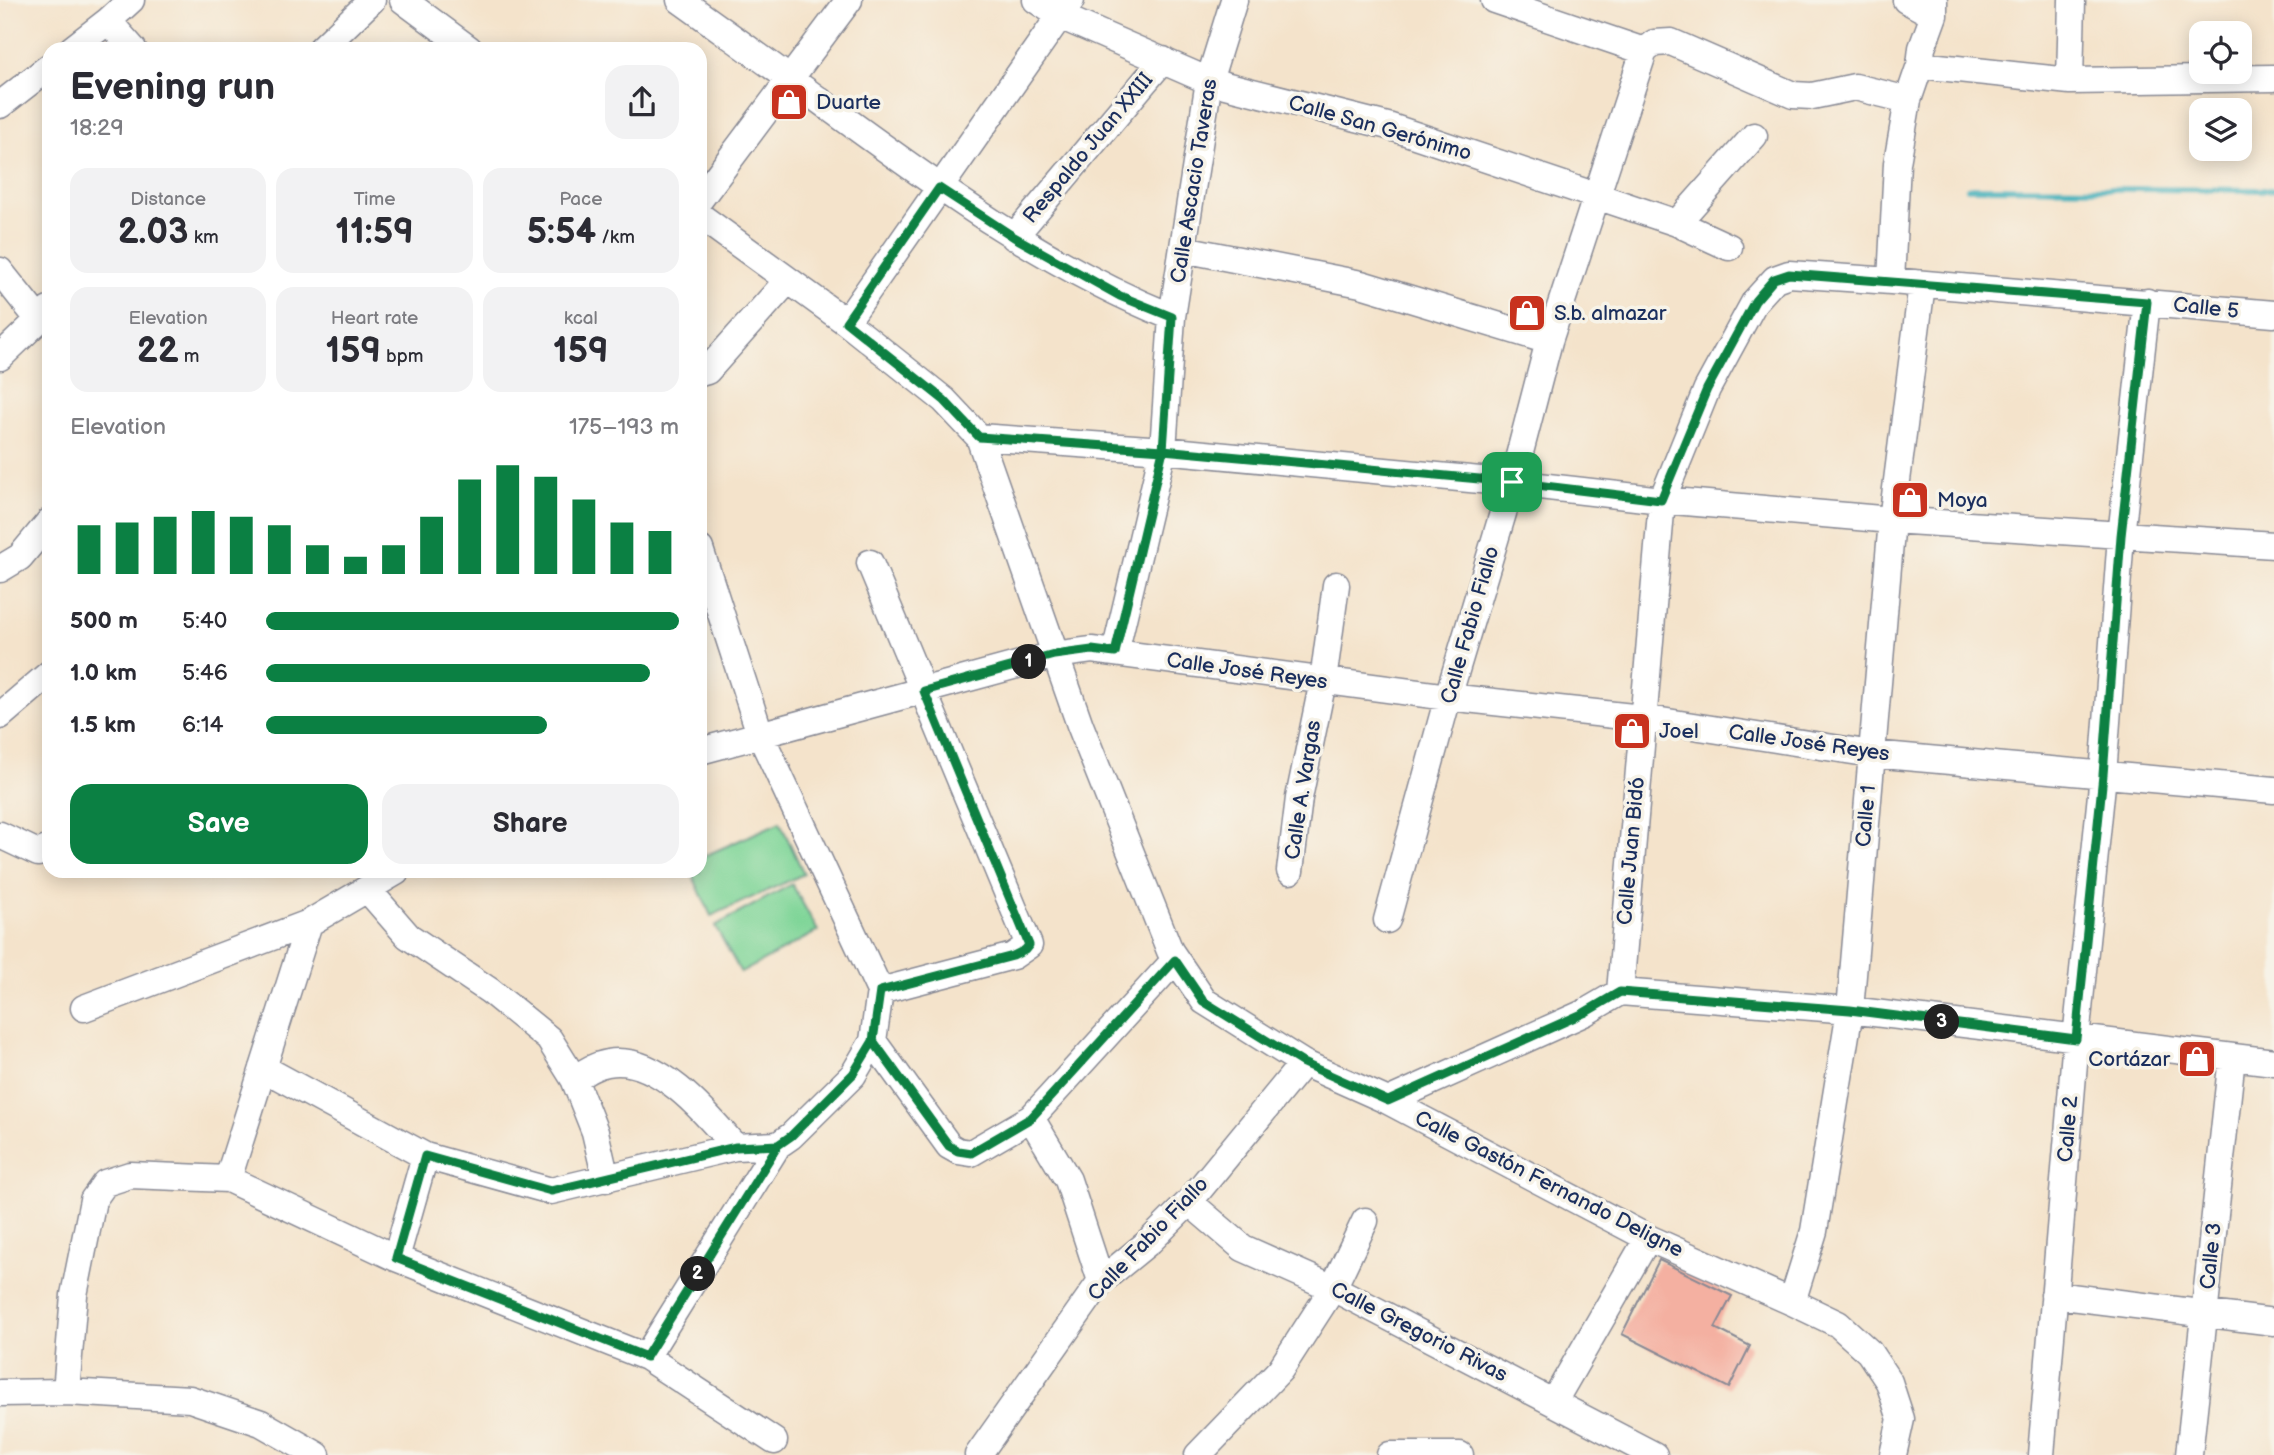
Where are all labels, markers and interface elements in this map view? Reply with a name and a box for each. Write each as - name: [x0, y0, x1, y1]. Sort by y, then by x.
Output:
- map controls: [2189, 21, 2252, 161]
- button: locate: [2189, 21, 2252, 84]
- text: Evening run: [70, 65, 275, 110]
- button: share: [605, 65, 679, 139]
- street label: Respaldo Juan XXIII: [1018, 68, 1158, 228]
- street label: Calle Ascacio Taveras: [1165, 77, 1223, 285]
- shop icon: Duarte: [768, 81, 810, 123]
- place label: Duarte: [816, 90, 881, 115]
- street label: Calle San Gerónimo: [1286, 90, 1474, 166]
- button: layers: [2189, 98, 2252, 161]
- text: 18:29: [70, 114, 124, 142]
- text: Distance: [130, 188, 206, 211]
- text: Time: [353, 188, 396, 211]
- text: Pace: [559, 188, 602, 211]
- text: 2.03: [118, 211, 189, 254]
- text: 11:59: [335, 211, 414, 254]
- text: 5:54: [527, 211, 596, 254]
- text: km: [189, 226, 219, 249]
- text: /km: [596, 226, 635, 249]
- shop icon: S.b. almazar: [1506, 292, 1548, 334]
- street label: Calle 5: [2172, 292, 2240, 324]
- place label: S.b. almazar: [1554, 301, 1667, 326]
- text: Elevation: [129, 307, 208, 330]
- text: Heart rate: [331, 307, 418, 330]
- text: kcal: [564, 307, 598, 330]
- text: 22: [137, 330, 179, 373]
- text: 159: [325, 330, 381, 373]
- text: 159: [553, 330, 609, 373]
- text: m: [179, 345, 200, 368]
- text: bpm: [381, 345, 424, 368]
- text: Elevation: [70, 413, 166, 441]
- text: 175–193 m: [569, 413, 679, 441]
- pin: [1482, 452, 1542, 512]
- icon: arrive: [1493, 463, 1531, 501]
- shop icon: Moya: [1889, 479, 1931, 521]
- place label: Moya: [1937, 488, 1988, 513]
- street label: Calle Fabio Fiallo: [1436, 543, 1504, 707]
- text: 500 m: [70, 607, 138, 635]
- text: 5:40: [182, 607, 227, 635]
- pin: 1: [1012, 644, 1046, 680]
- street label: Calle José Reyes: [1165, 647, 1329, 695]
- text: 1: [1025, 650, 1033, 673]
- text: 1.0 km: [70, 659, 137, 687]
- text: 5:46: [182, 659, 228, 687]
- shop icon: Joel: [1611, 710, 1653, 752]
- text: 1.5 km: [70, 711, 136, 739]
- text: 6:14: [182, 711, 224, 739]
- street label: Calle A. Vargas: [1280, 718, 1326, 862]
- place label: Joel: [1659, 719, 1699, 744]
- street label: Calle José Reyes: [1727, 719, 1891, 767]
- street label: Calle Juan Bidó: [1612, 776, 1650, 926]
- button: Save: [70, 784, 368, 864]
- button: Share: [382, 784, 679, 864]
- street label: Calle 1: [1851, 784, 1881, 848]
- pin: 3: [1924, 1004, 1960, 1040]
- text: 3: [1936, 1010, 1947, 1033]
- shop icon: Cortázar: [2176, 1038, 2218, 1080]
- place label: Cortázar: [2088, 1047, 2170, 1072]
- street label: Calle 2: [2053, 1094, 2083, 1163]
- street label: Calle Gastón Fernando Deligne: [1411, 1105, 1687, 1263]
- street label: Calle Fabio Fiallo: [1082, 1172, 1214, 1306]
- street label: Calle 3: [2195, 1221, 2227, 1291]
- pin: 2: [680, 1256, 716, 1292]
- text: 2: [692, 1262, 703, 1285]
- street label: Calle Gregorio Rivas: [1326, 1277, 1512, 1387]

